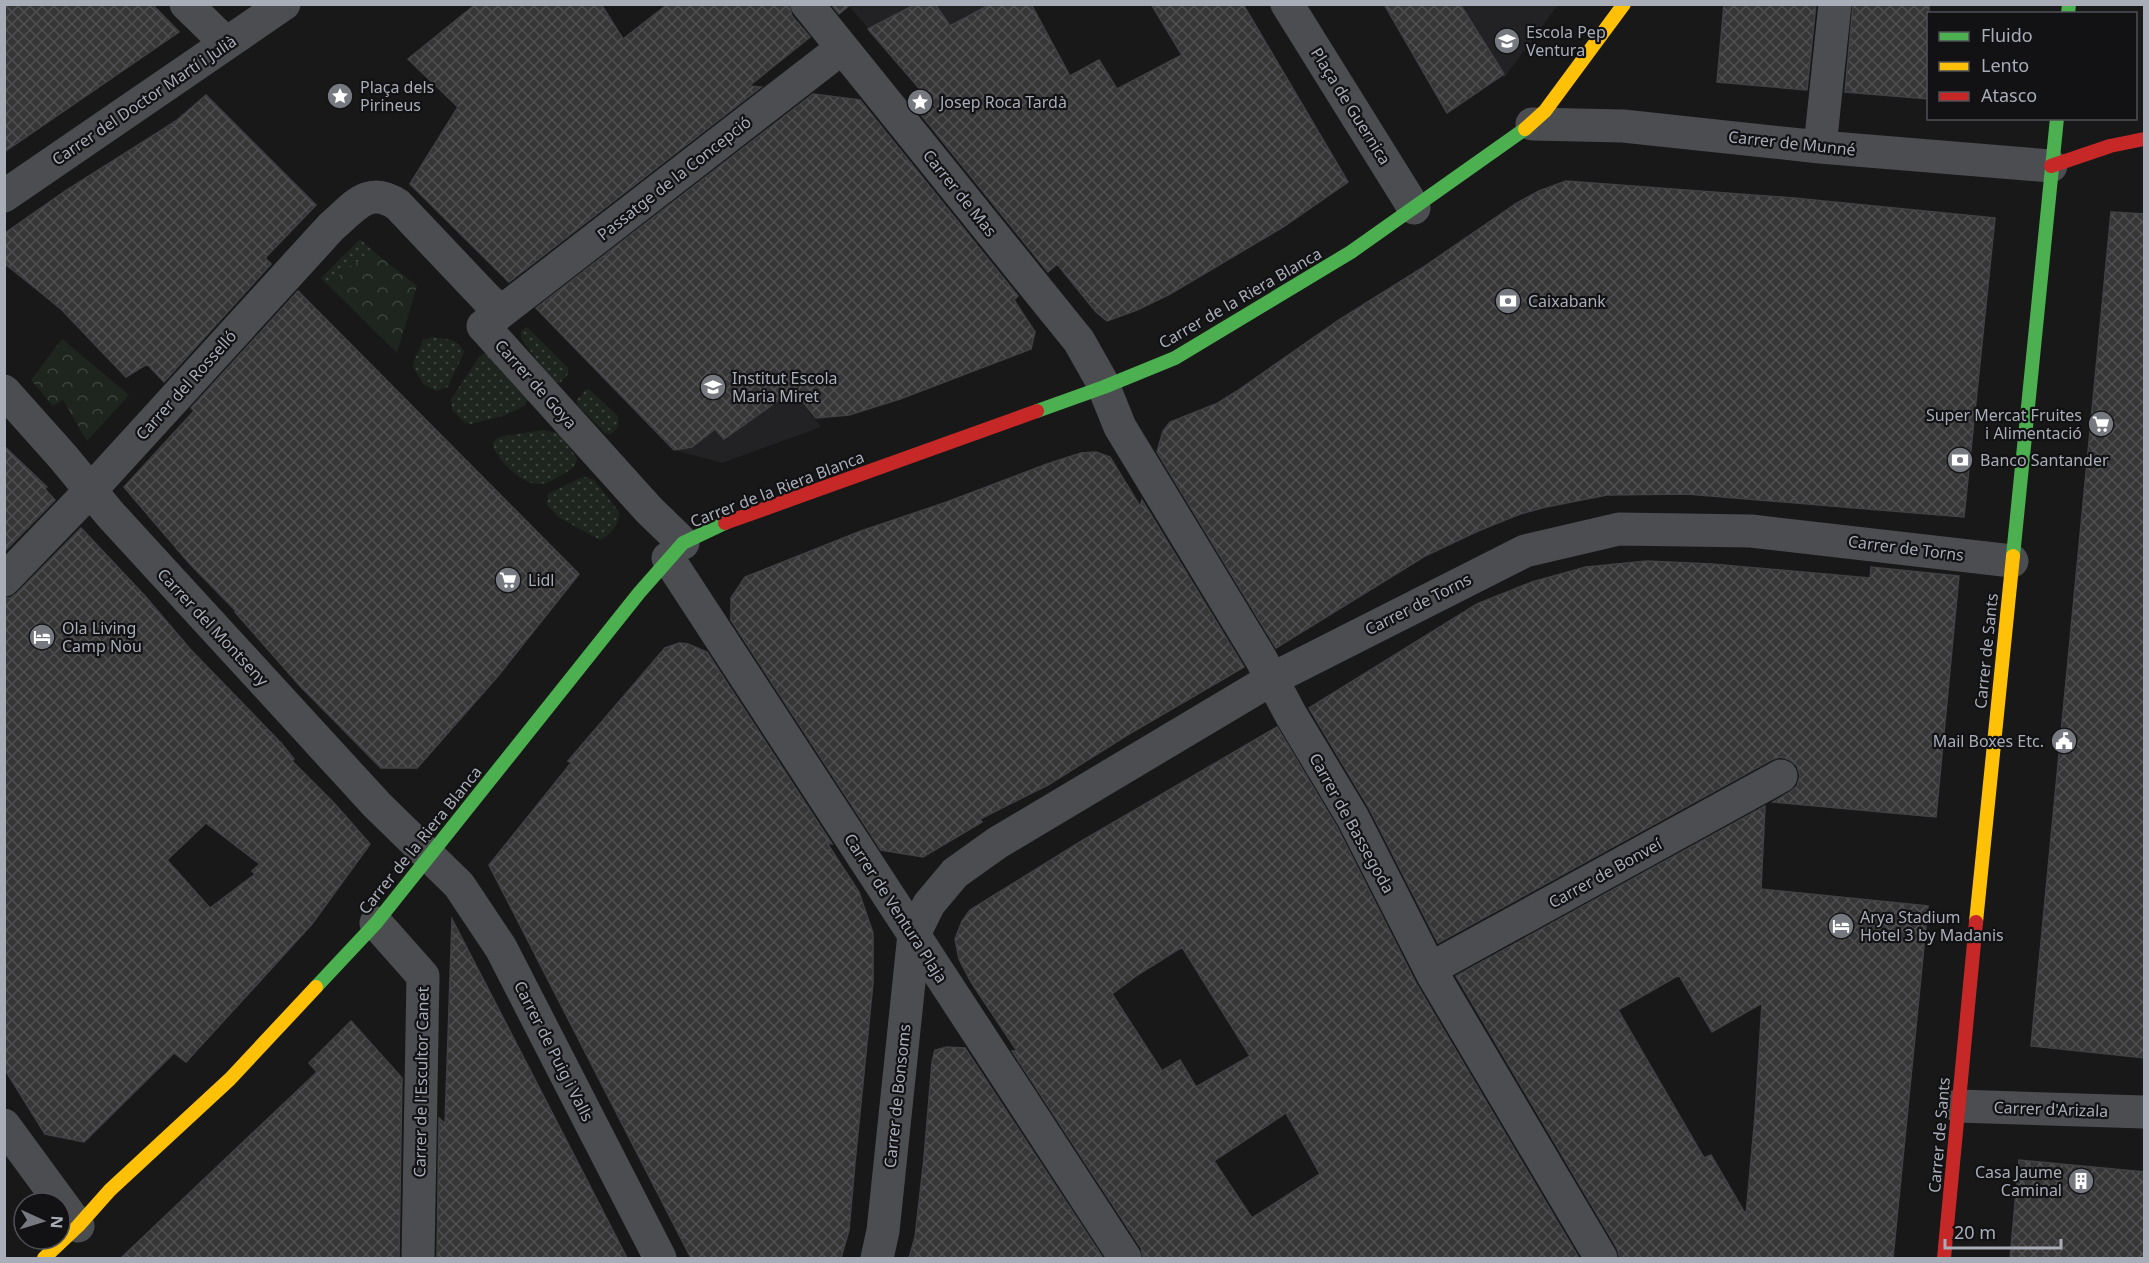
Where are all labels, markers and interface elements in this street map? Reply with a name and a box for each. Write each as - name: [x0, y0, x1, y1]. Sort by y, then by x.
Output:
- legend: [1927, 12, 2137, 120]
- place label: Escola Pep Ventura: [1526, 21, 1606, 61]
- text: Fluido: [1981, 23, 2033, 47]
- school or university icon: Escola Pep Ventura: [1492, 26, 1522, 56]
- street label: Carrer del Doctor Martí i Julià: [47, 30, 241, 170]
- street label: Plaça de Guernica: [1306, 43, 1396, 169]
- text: Lento: [1981, 53, 2029, 77]
- place label: Plaça dels Pirineus: [360, 76, 434, 116]
- place icon: Plaça dels Pirineus: [325, 81, 355, 111]
- text: Atasco: [1981, 83, 2037, 107]
- place icon: Josep Roca Tardà: [905, 87, 935, 117]
- place label: Josep Roca Tardà: [938, 91, 1067, 113]
- street label: Passatge de la Concepció: [592, 111, 756, 245]
- street label: Carrer de Munné: [1727, 125, 1857, 161]
- street label: Carrer de Mas: [918, 145, 1002, 241]
- street label: Carrer de la Riera Blanca: [1155, 242, 1325, 354]
- bank icon: Caixabank: [1493, 286, 1523, 316]
- place label: Caixabank: [1528, 290, 1606, 312]
- street label: Carrer del Rosselló: [131, 325, 241, 445]
- street label: Carrer de Goya: [490, 335, 582, 433]
- place label: Institut Escola Maria Miret: [732, 367, 838, 407]
- school or university icon: Institut Escola Maria Miret: [698, 372, 728, 402]
- place label: Super Mercat Fruites i Alimentació: [1926, 404, 2082, 444]
- supermarket icon: Super Mercat Fruites i Alimentació: [2086, 409, 2116, 439]
- bank icon: Banco Santander: [1945, 445, 1975, 475]
- street label: Carrer de la Riera Blanca: [687, 446, 867, 532]
- place label: Banco Santander: [1980, 449, 2109, 471]
- street label: Carrer de Torns: [1847, 530, 1965, 566]
- street label: Carrer del Montseny: [153, 563, 274, 691]
- supermarket icon: Lidl: [493, 565, 523, 595]
- street label: Carrer de Torns: [1361, 568, 1475, 640]
- place label: Lidl: [528, 569, 554, 591]
- street label: Carrer de Sants: [1969, 592, 2003, 710]
- place label: Ola Living Camp Nou: [62, 617, 142, 657]
- hotel icon: Ola Living Camp Nou: [27, 622, 57, 652]
- public building icon: Mail Boxes Etc.: [2049, 726, 2079, 756]
- place label: Mail Boxes Etc.: [1933, 730, 2044, 752]
- street label: Carrer de Bassegoda: [1304, 749, 1400, 897]
- street label: Carrer de la Riera Blanca: [353, 761, 487, 919]
- street label: Carrer de Ventura Plaja: [839, 829, 953, 987]
- street label: Carrer de Bonveí: [1545, 832, 1666, 913]
- place label: Arya Stadium Hotel 3 by Madanis: [1860, 906, 2004, 946]
- hotel icon: Arya Stadium Hotel 3 by Madanis: [1826, 911, 1856, 941]
- street label: Carrer de Puig i Valls: [509, 977, 599, 1125]
- street label: Carrer de l'Escultor Canet: [408, 986, 434, 1178]
- street label: Carrer de Bonsoms: [878, 1023, 916, 1169]
- street label: Carrer de Sants: [1923, 1076, 1955, 1194]
- street label: Carrer d'Arizala: [1993, 1096, 2109, 1122]
- place label: Casa Jaume Caminal: [1975, 1161, 2062, 1201]
- building icon: Casa Jaume Caminal: [2066, 1166, 2096, 1196]
- north arrow: [12, 1191, 72, 1251]
- scale bar: [1945, 1212, 2060, 1250]
- text: N: [46, 1215, 68, 1229]
- text: 20 m: [1954, 1220, 1996, 1244]

